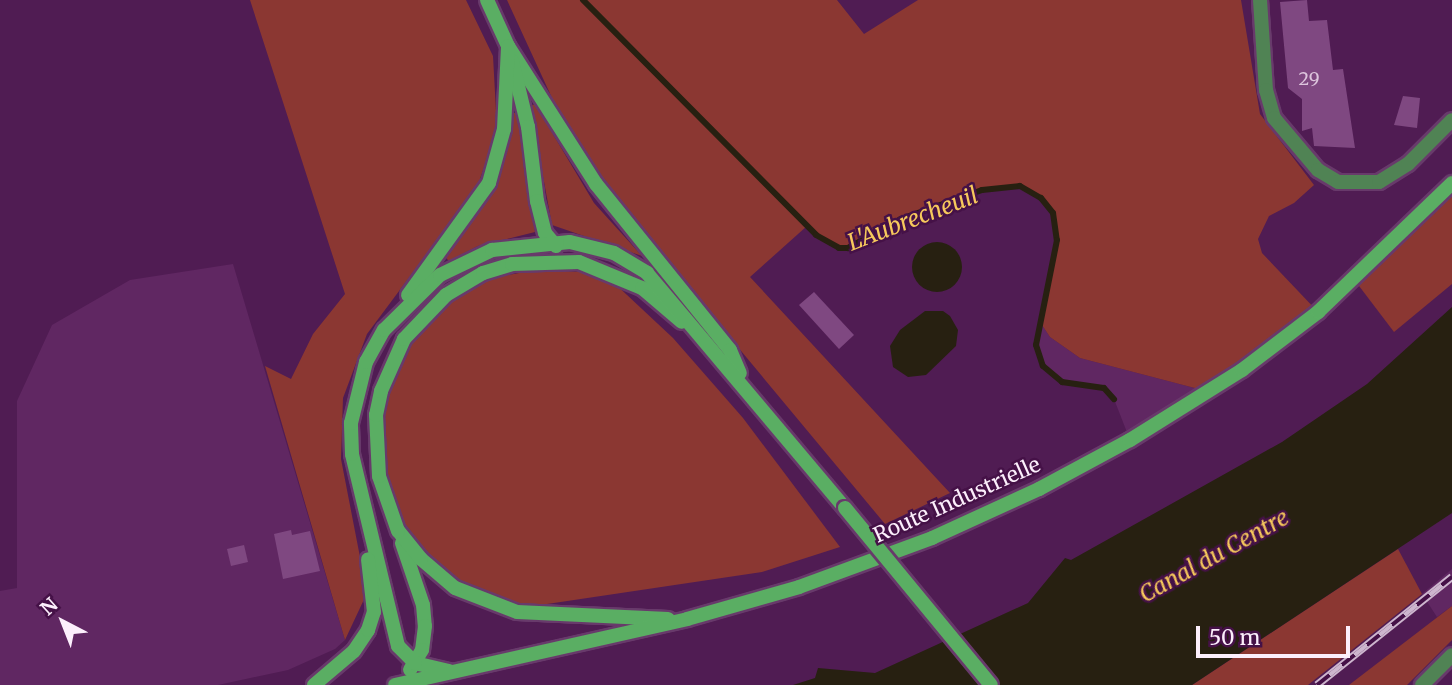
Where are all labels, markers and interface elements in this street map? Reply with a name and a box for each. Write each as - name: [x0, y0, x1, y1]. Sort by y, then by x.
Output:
- house number: 29: [1298, 68, 1320, 90]
- water label: L'Aubrecheuil: [844, 181, 982, 257]
- street label: Route Industrielle: [870, 452, 1044, 548]
- water label: Canal du Centre: [1134, 504, 1294, 608]
- north arrow: [28, 587, 98, 657]
- text: N: [35, 592, 63, 620]
- scale bar: [1200, 612, 1354, 656]
- text: 50 m: [1209, 624, 1260, 651]

